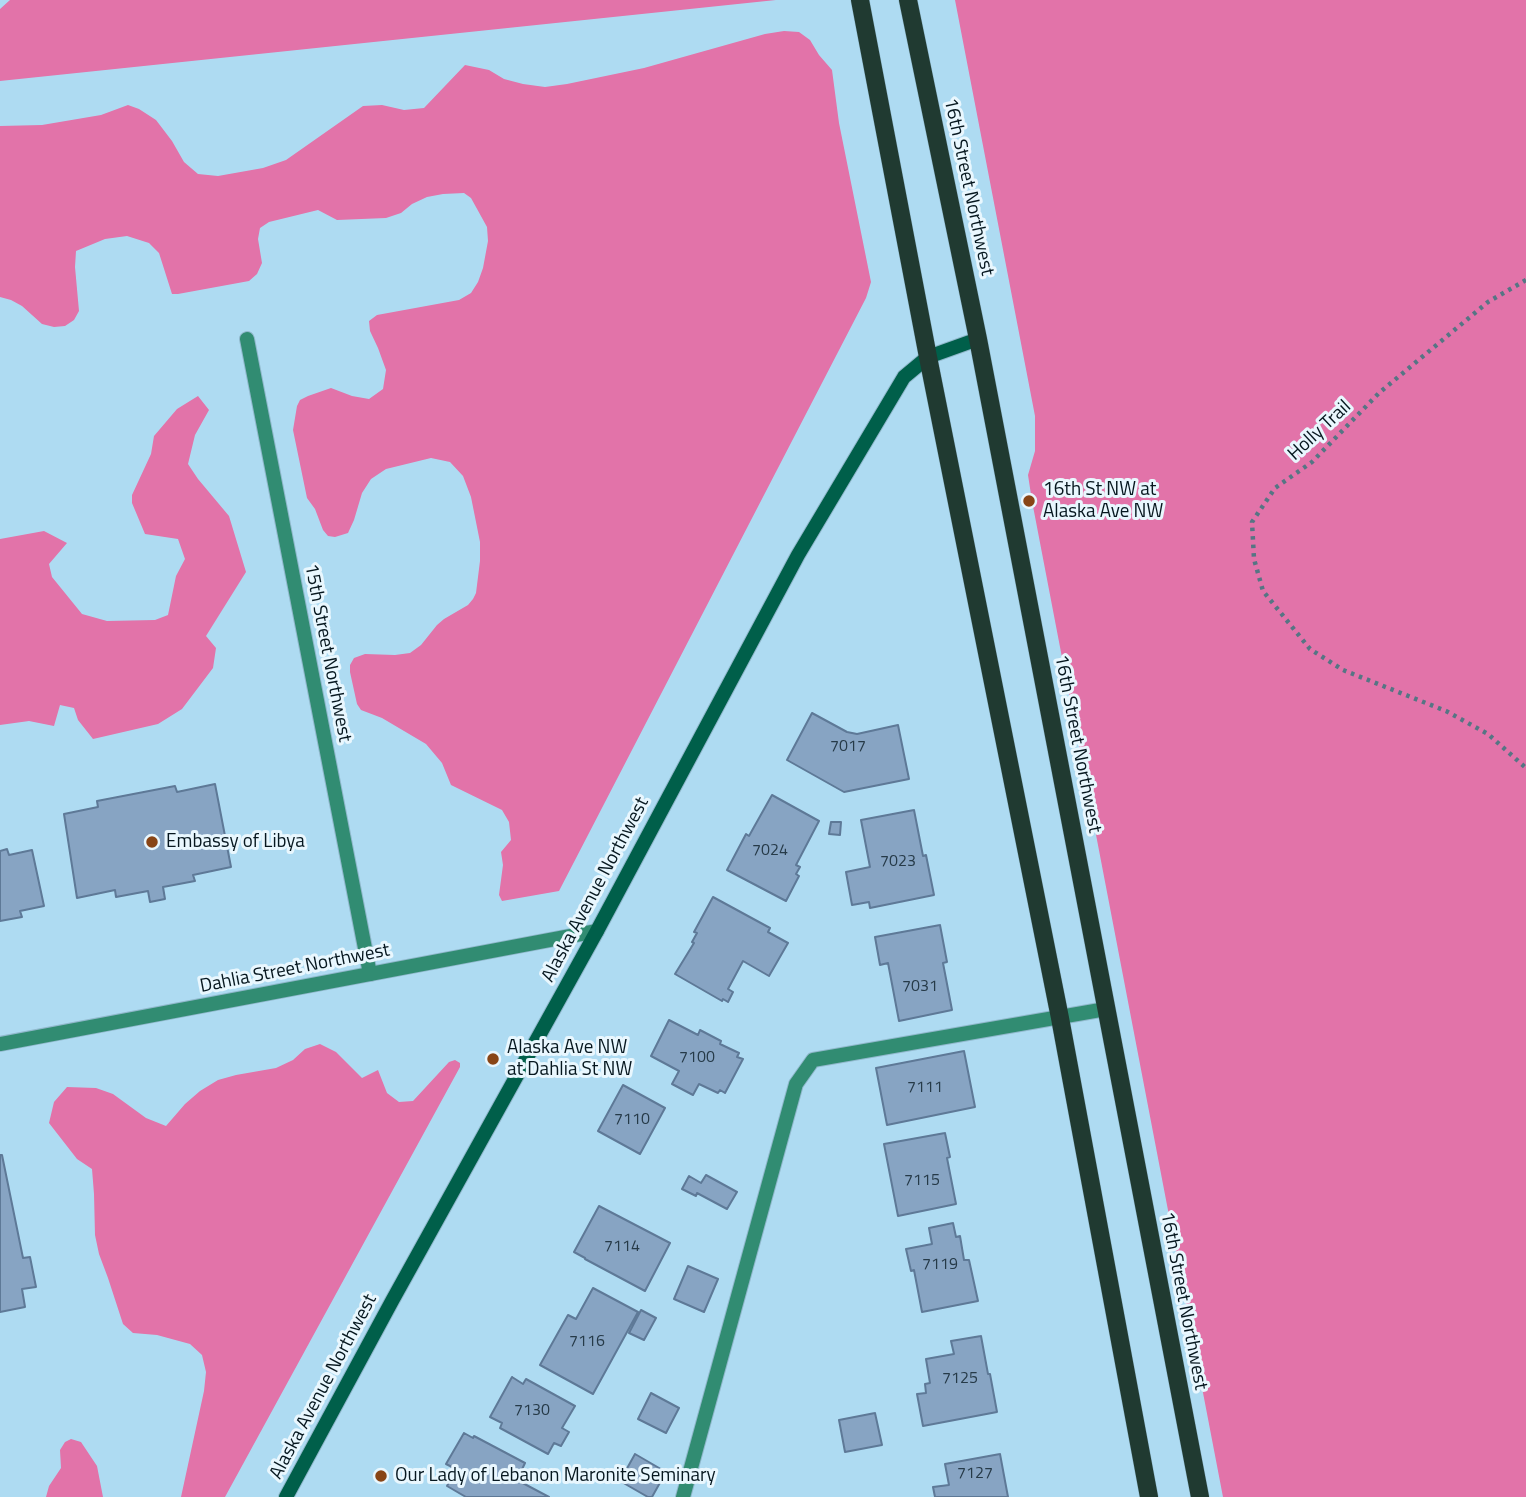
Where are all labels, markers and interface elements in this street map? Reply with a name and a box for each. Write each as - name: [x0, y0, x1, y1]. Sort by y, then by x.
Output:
- street label: 16th Street Northwest: [938, 96, 998, 278]
- street label: Holly Trail: [1284, 396, 1356, 466]
- place label: 16th St NW at Alaska Ave NW: [1043, 479, 1163, 523]
- marker: 16th St NW at Alaska Ave NW: [1021, 493, 1037, 509]
- street label: 15th Street Northwest: [299, 562, 355, 744]
- street label: 16th Street Northwest: [1049, 653, 1105, 835]
- house number: 7017: [830, 737, 866, 757]
- street label: Alaska Avenue Northwest: [538, 794, 654, 986]
- place label: Embassy of Libya: [166, 831, 305, 853]
- marker: Embassy of Libya: [144, 834, 160, 850]
- house number: 7024: [752, 841, 788, 861]
- house number: 7023: [880, 852, 916, 872]
- street label: Dahlia Street Northwest: [198, 939, 392, 999]
- house number: 7031: [902, 977, 938, 997]
- place label: Alaska Ave NW at Dahlia St NW: [507, 1037, 632, 1081]
- house number: 7100: [679, 1048, 715, 1068]
- marker: Alaska Ave NW at Dahlia St NW: [485, 1051, 501, 1067]
- house number: 7111: [907, 1078, 943, 1098]
- house number: 7110: [614, 1110, 650, 1130]
- house number: 7115: [904, 1171, 940, 1191]
- street label: 16th Street Northwest: [1155, 1210, 1211, 1392]
- house number: 7114: [604, 1237, 640, 1257]
- house number: 7119: [922, 1255, 958, 1275]
- street label: Alaska Avenue Northwest: [266, 1291, 382, 1483]
- house number: 7116: [569, 1332, 605, 1352]
- house number: 7125: [942, 1369, 978, 1389]
- house number: 7130: [514, 1401, 550, 1421]
- house number: 7127: [957, 1464, 993, 1484]
- place label: Our Lady of Lebanon Maronite Seminary: [395, 1465, 716, 1487]
- marker: Our Lady of Lebanon Maronite Seminary: [373, 1468, 389, 1484]

